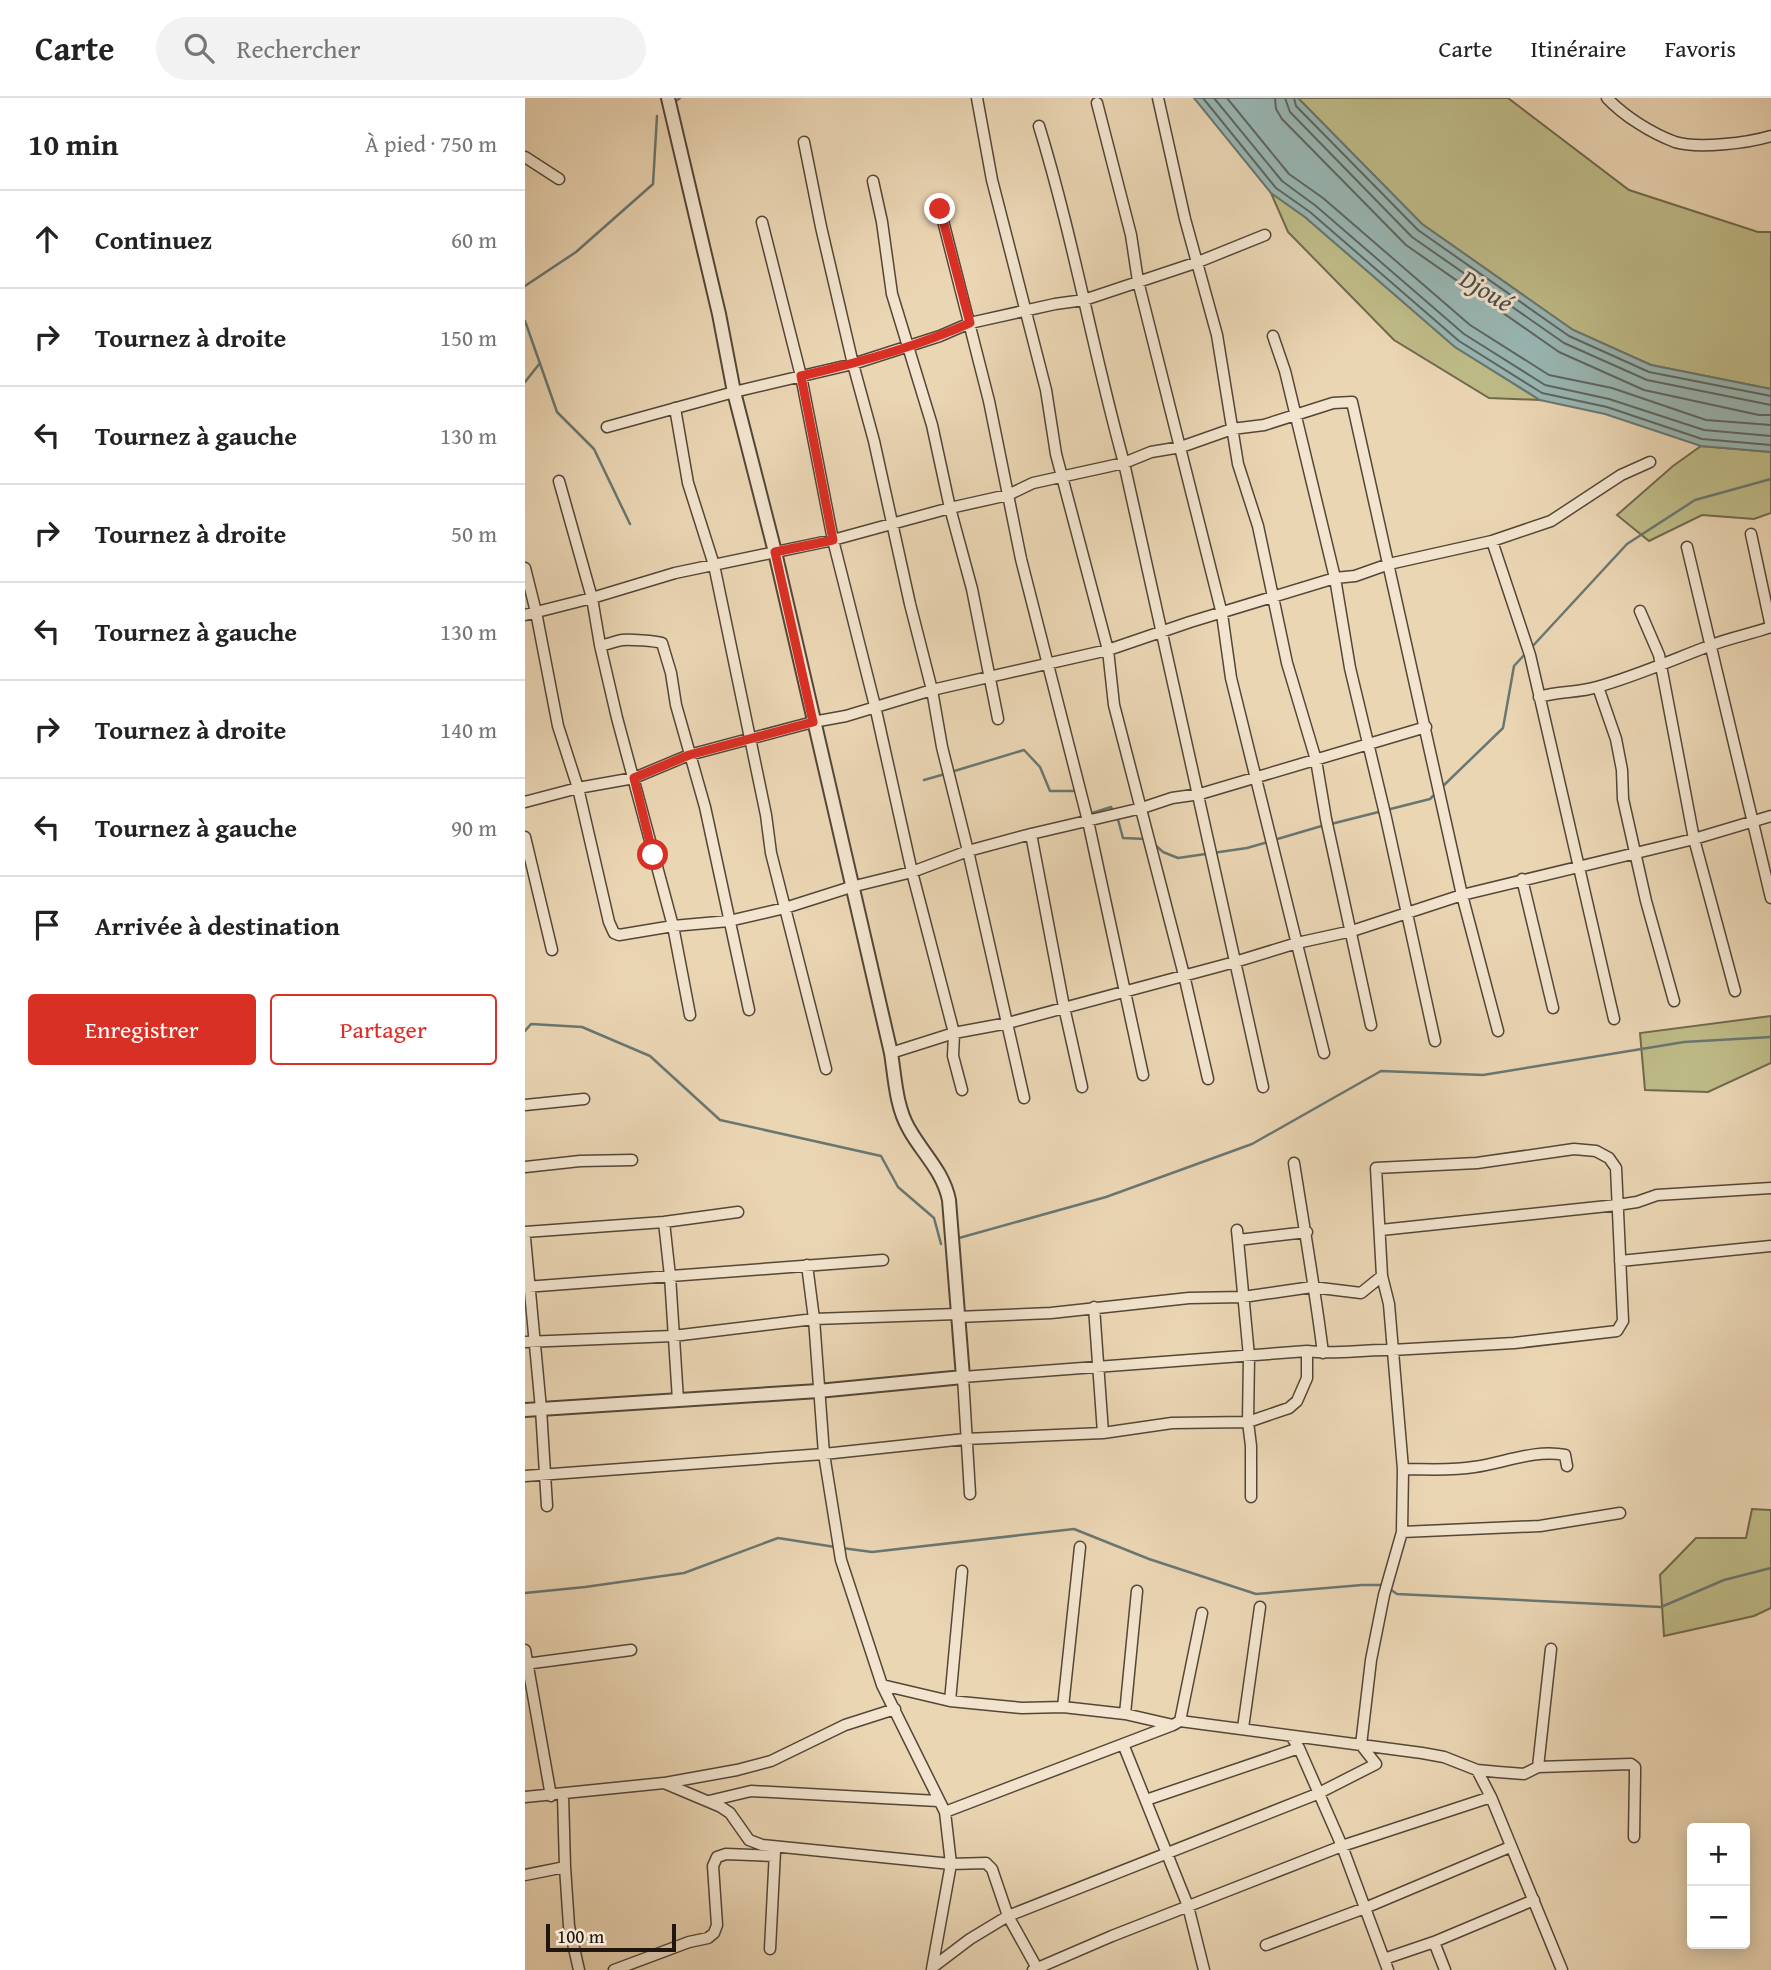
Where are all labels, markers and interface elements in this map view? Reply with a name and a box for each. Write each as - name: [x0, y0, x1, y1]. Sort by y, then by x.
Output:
- search box: [156, 17, 646, 80]
- text: Carte: [35, 24, 114, 72]
- icon: search: [180, 29, 218, 67]
- text: Rechercher: [236, 29, 361, 68]
- text: Carte: [1439, 31, 1493, 66]
- text: Itinéraire: [1531, 31, 1626, 66]
- text: Favoris: [1664, 31, 1736, 66]
- text: 10 min: [28, 122, 118, 166]
- text: À pied · 750 m: [365, 127, 497, 160]
- route end: [924, 193, 955, 224]
- icon: ahead: [28, 220, 66, 258]
- text: Continuez: [95, 220, 212, 259]
- text: 60 m: [451, 223, 497, 256]
- water label: Djoué: [1452, 258, 1522, 322]
- icon: right: [28, 318, 66, 356]
- text: Tournez à droite: [95, 318, 286, 357]
- text: 150 m: [440, 321, 497, 354]
- icon: left: [28, 416, 66, 454]
- text: Tournez à gauche: [95, 416, 297, 455]
- text: 130 m: [440, 419, 497, 452]
- icon: right: [28, 514, 66, 552]
- text: Tournez à droite: [95, 514, 286, 553]
- text: 50 m: [451, 517, 497, 550]
- icon: left: [28, 612, 66, 650]
- text: Tournez à gauche: [95, 612, 297, 651]
- text: 130 m: [440, 615, 497, 648]
- icon: right: [28, 710, 66, 748]
- text: Tournez à droite: [95, 710, 286, 749]
- text: 140 m: [440, 713, 497, 746]
- icon: left: [28, 808, 66, 846]
- text: Tournez à gauche: [95, 808, 297, 847]
- text: 90 m: [451, 811, 497, 844]
- route start: [637, 839, 668, 870]
- icon: arrive: [28, 906, 66, 944]
- text: Arrivée à destination: [95, 906, 340, 945]
- button: Enregistrer: [28, 994, 256, 1065]
- button: Partager: [270, 994, 497, 1065]
- map controls: [1687, 1823, 1750, 1949]
- button: +: [1687, 1823, 1750, 1886]
- button: −: [1687, 1886, 1750, 1949]
- scale bar: [546, 1921, 675, 1953]
- text: 100 m: [557, 1922, 604, 1950]

